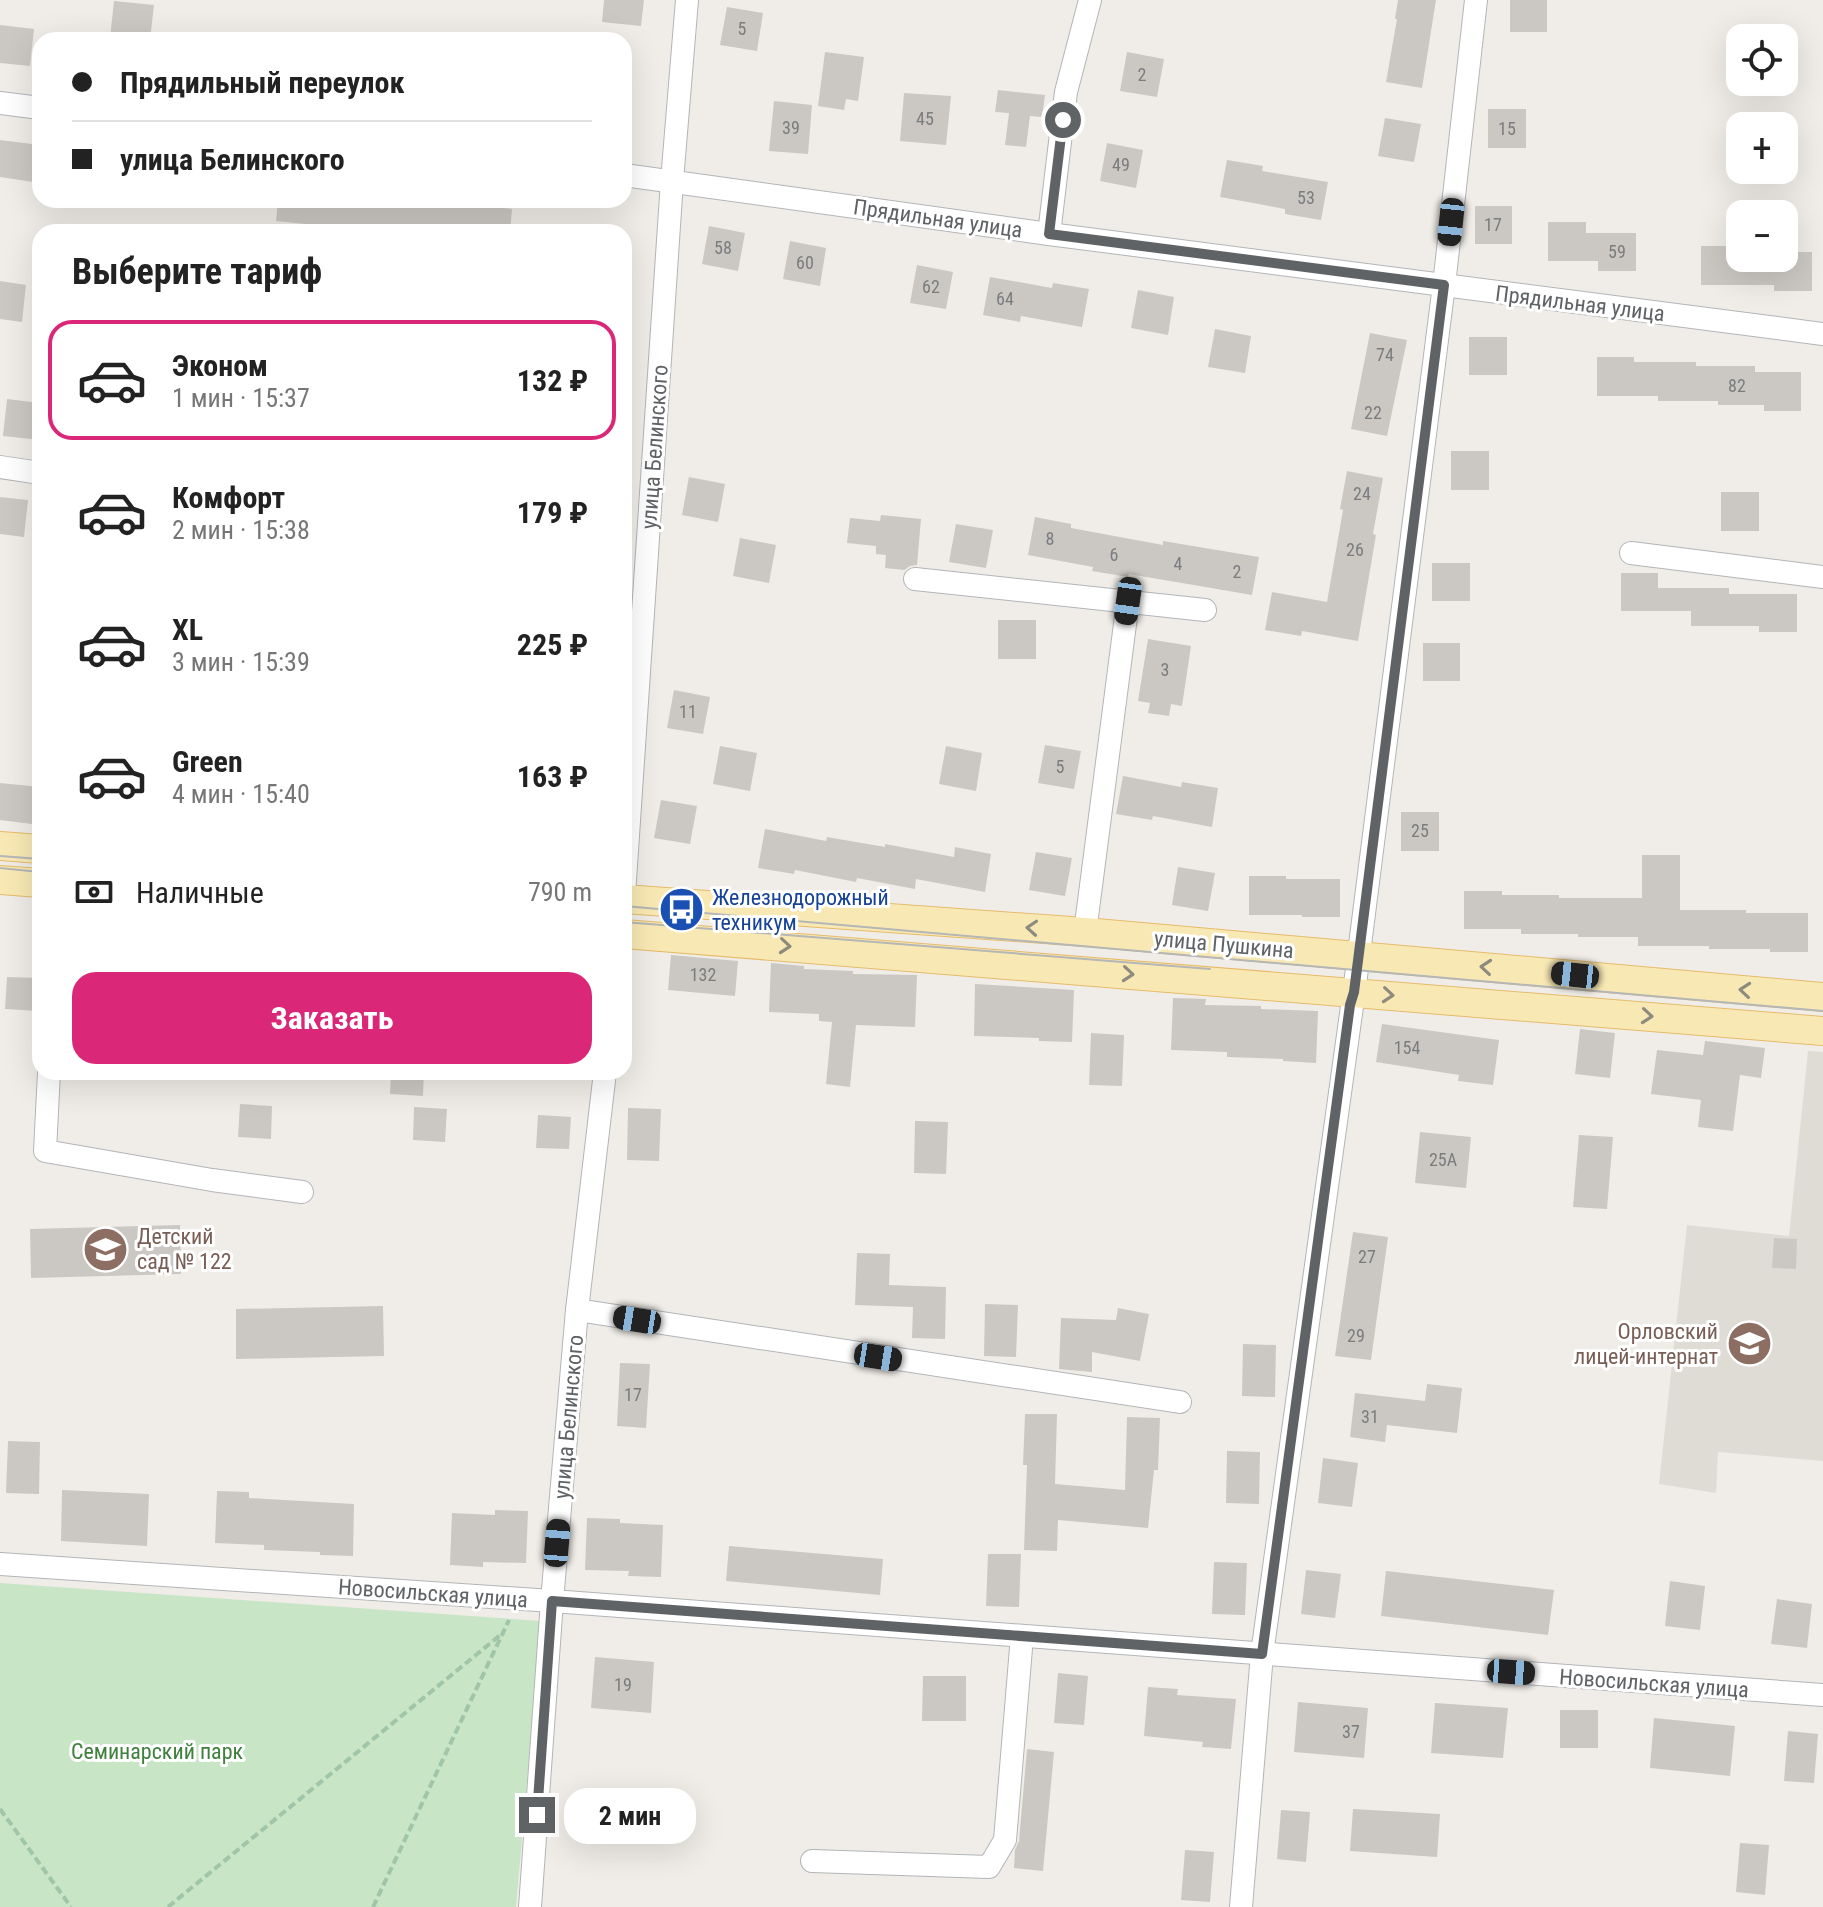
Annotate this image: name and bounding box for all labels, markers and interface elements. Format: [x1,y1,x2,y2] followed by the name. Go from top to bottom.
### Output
[738,18,747,39] house number: 5
[1726,24,1798,272] map controls
[1726,24,1798,96] button: locate
[1138,64,1147,85] house number: 2
[120,65,405,100] text: Прядильный переулок
[1045,102,1081,138] route start
[916,108,934,129] house number: 45
[1726,112,1798,184] button: +
[782,117,800,138] house number: 39
[1498,118,1516,139] house number: 15
[120,142,345,177] text: улица Белинского
[1112,154,1130,175] house number: 49
[1297,187,1315,208] house number: 53
[852,194,1024,243] street label: Прядильная улица
[1437,197,1465,247] car
[1726,200,1798,272] button: −
[1484,214,1502,235] house number: 17
[714,237,732,258] house number: 58
[1608,241,1626,262] house number: 59
[72,251,322,293] text: Выберите тариф
[796,252,814,273] house number: 60
[922,276,940,297] house number: 62
[1494,281,1666,326] street label: Прядильная улица
[996,288,1014,309] house number: 64
[76,344,148,416] icon: car
[1376,344,1394,365] house number: 74
[172,348,268,383] text: Эконом
[517,363,588,398] text: 132 ₽
[636,364,673,530] street label: улица Белинского
[1728,375,1746,396] house number: 82
[172,383,310,413] text: 1 мин · 15:37
[1364,402,1382,423] house number: 22
[76,476,148,548] icon: car
[172,480,285,515] text: Комфорт
[1353,483,1371,504] house number: 24
[517,495,588,530] text: 179 ₽
[172,515,310,545] text: 2 мин · 15:38
[1046,528,1054,549] house number: 8
[1346,539,1364,560] house number: 26
[1110,544,1118,565] house number: 6
[1174,553,1183,574] house number: 4
[1233,561,1242,582] house number: 2
[1113,576,1143,626] car
[76,608,148,680] icon: car
[172,612,203,647] text: XL
[517,627,588,662] text: 225 ₽
[172,647,310,677] text: 3 мин · 15:39
[1161,659,1169,680] house number: 3
[679,701,697,722] house number: 11
[76,740,148,812] icon: car
[172,744,243,779] text: Green
[1056,756,1065,777] house number: 5
[517,759,588,794] text: 163 ₽
[172,779,310,809] text: 4 мин · 15:40
[1411,820,1429,841] house number: 25
[72,870,116,914] icon: cash
[136,875,264,910] text: Наличные
[528,877,592,907] text: 790 m
[712,885,889,935] place label: Железнодорожный техникум
[657,886,705,934] bus stop icon: Железнодорожный техникум
[1025,920,1038,937] one-way arrow
[1153,926,1295,963] street label: улица Пушкина
[779,938,792,955] one-way arrow
[1479,959,1492,976] one-way arrow
[1550,961,1600,989] car
[690,964,716,985] house number: 132
[1122,965,1135,982] one-way arrow
[72,972,592,1064] button: Заказать
[1738,982,1751,999] one-way arrow
[1382,986,1395,1003] one-way arrow
[1641,1008,1654,1025] one-way arrow
[1394,1037,1420,1058] house number: 154
[1429,1149,1458,1170] house number: 25А
[137,1224,232,1274] place label: Детский сад № 122
[82,1225,130,1273] school or university icon: Детский сад № 122
[1358,1246,1376,1267] house number: 27
[611,1304,663,1336] car
[1574,1319,1718,1369] place label: Орловский лицей-интернат
[1725,1320,1773,1368] school or university icon: Орловский лицей-интернат
[1347,1325,1365,1346] house number: 29
[549,1334,588,1500] street label: улица Белинского
[852,1341,904,1373] car
[624,1384,642,1405] house number: 17
[1361,1406,1379,1427] house number: 31
[543,1518,571,1568] car
[337,1574,529,1613] street label: Новосильская улица
[1486,1658,1536,1686] car
[1558,1664,1750,1703] street label: Новосильская улица
[614,1674,632,1695] house number: 19
[1342,1721,1360,1742] house number: 37
[71,1739,243,1764] park label: Семинарский парк
[565,1787,697,1843] callout: 2 мин
[519,1797,555,1833] route end
[599,1801,661,1831] text: 2 мин

